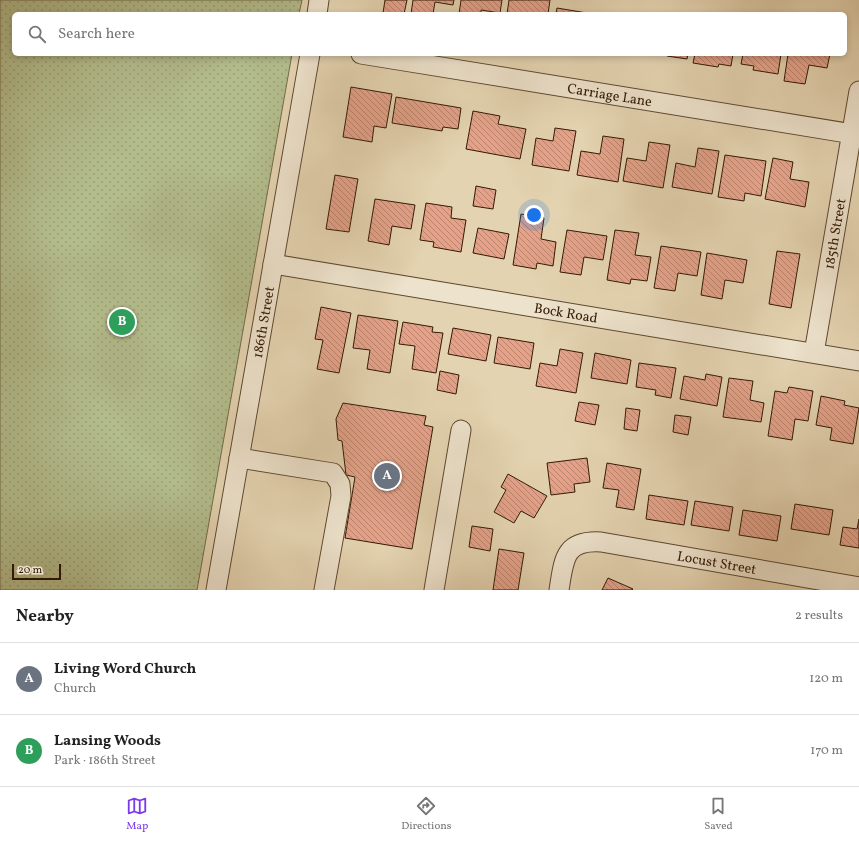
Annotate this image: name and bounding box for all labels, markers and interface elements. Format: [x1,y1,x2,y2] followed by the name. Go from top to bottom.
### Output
[12,12,847,56] search box
[26,23,48,45] icon: search
[58,24,135,45] text: Search here
[566,80,654,112] street label: Carriage Lane
[821,197,851,271] street label: 185th Street
[524,205,544,225] your location
[249,285,280,360] street label: 186th Street
[533,299,599,329] street label: Bock Road
[109,307,135,337] pin: B
[374,461,400,491] pin: A
[676,547,758,580] street label: Locust Street
[12,562,61,581] scale bar
[18,563,42,578] text: 20 m
[16,605,74,628] text: Nearby
[795,607,843,625] text: 2 results
[54,659,196,680] text: Living Word Church
[24,670,34,688] text: A
[809,670,843,688] text: 120 m
[54,680,96,698] text: Church
[54,731,161,752] text: Lansing Woods
[25,742,33,760] text: B
[810,742,843,760] text: 170 m
[54,752,156,770] text: Park · 186th Street
[126,795,148,834] tab: Map
[401,795,452,834] tab: Directions
[704,795,733,834] tab: Saved

